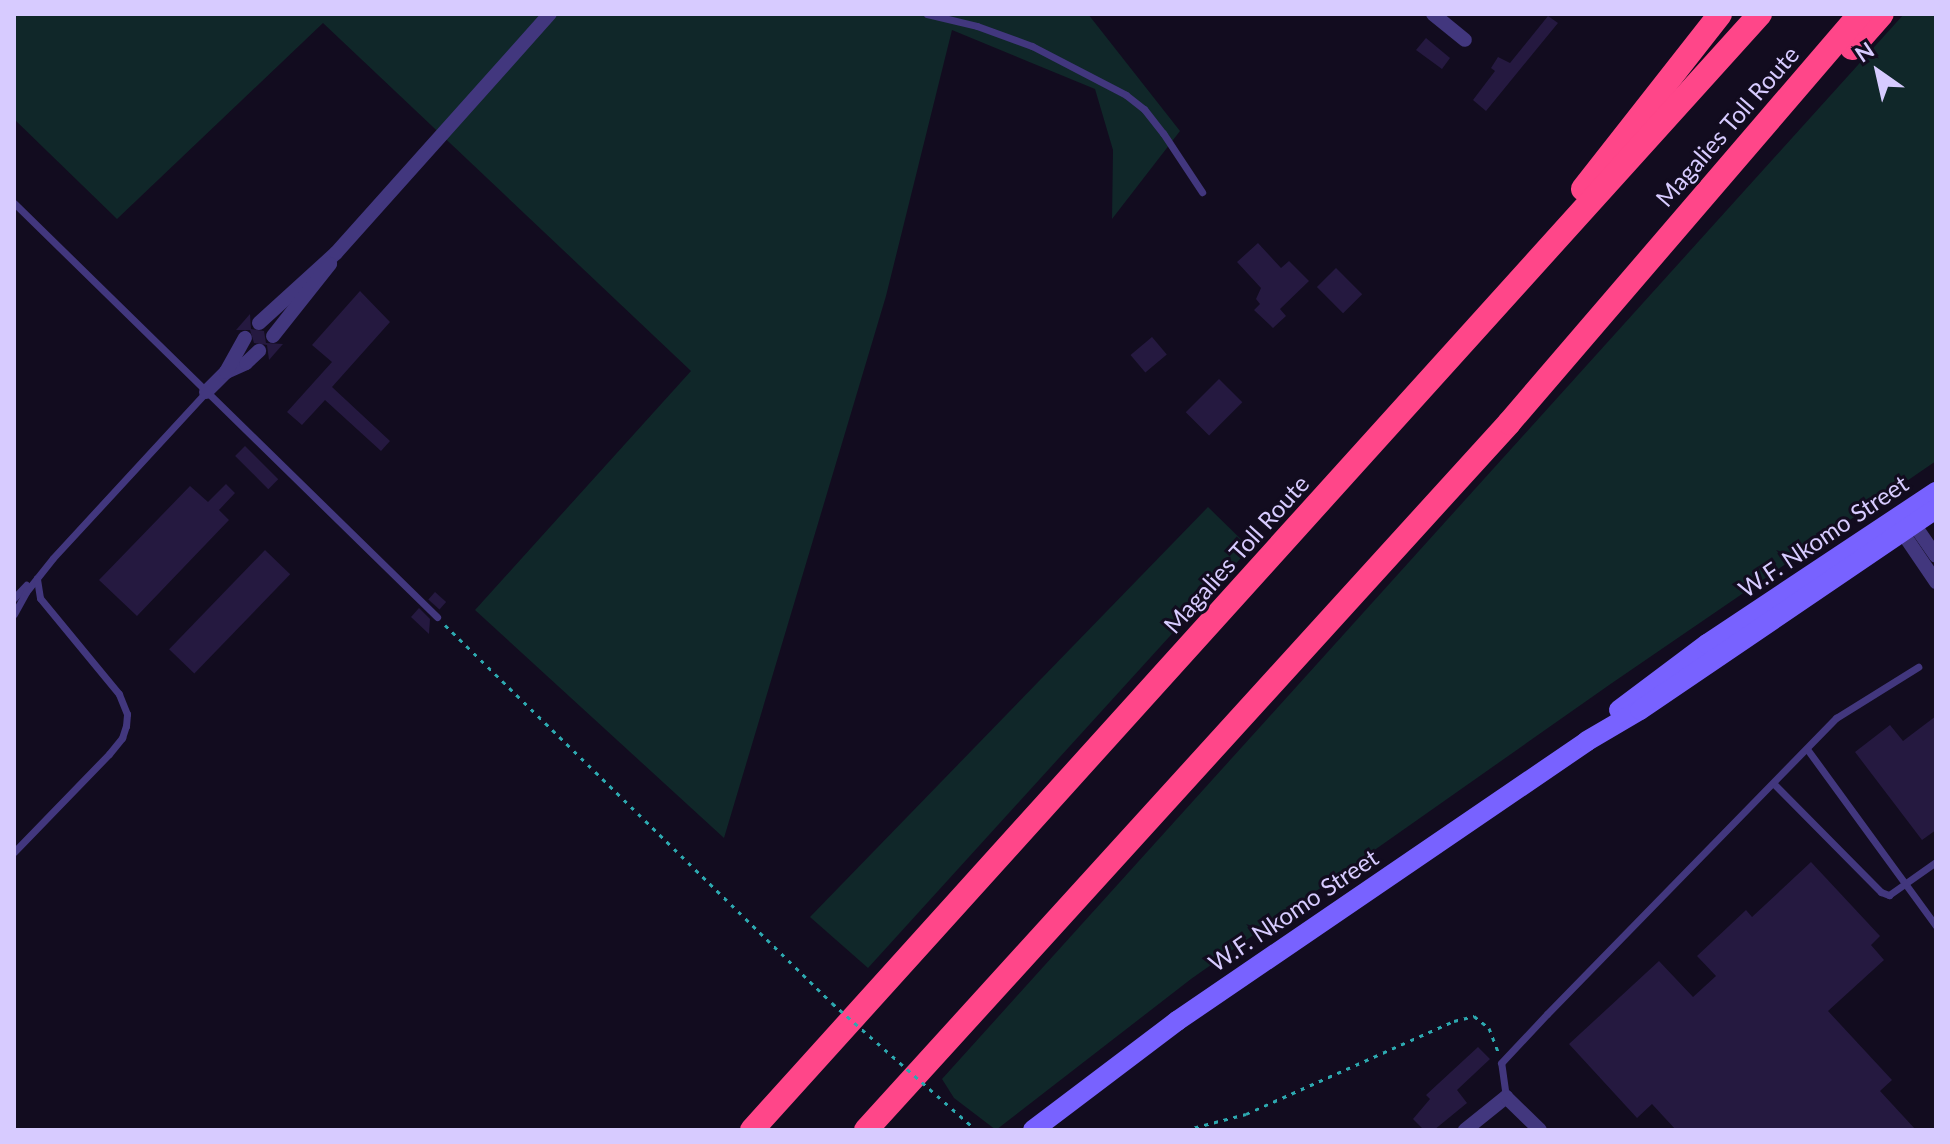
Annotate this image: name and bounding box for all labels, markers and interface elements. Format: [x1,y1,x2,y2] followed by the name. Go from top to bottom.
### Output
[1838,32,1918,112] north arrow
[1850,36,1879,68] text: N
[1649,40,1805,212] street label: Magalies Toll Route
[1157,469,1315,639] street label: Magalies Toll Route
[1733,469,1913,603] street label: W.F. Nkomo Street
[1203,843,1383,977] street label: W.F. Nkomo Street

